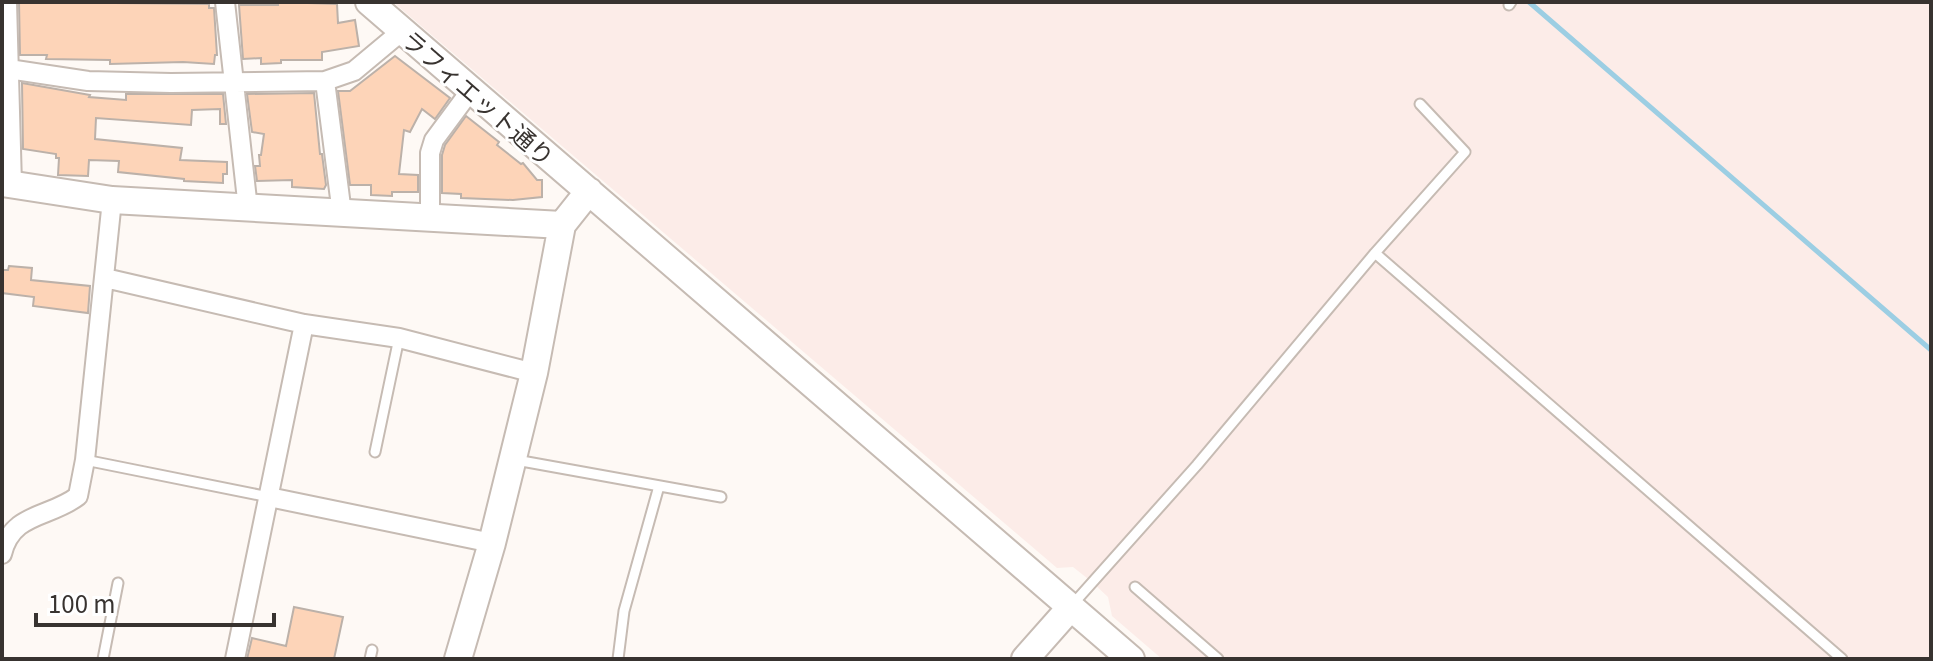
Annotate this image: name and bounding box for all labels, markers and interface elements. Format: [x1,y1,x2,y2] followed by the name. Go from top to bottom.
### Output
[395,21,563,173] street label: ラフィエット通り
[36,577,274,627] scale bar
[48,585,116,620] text: 100 m

